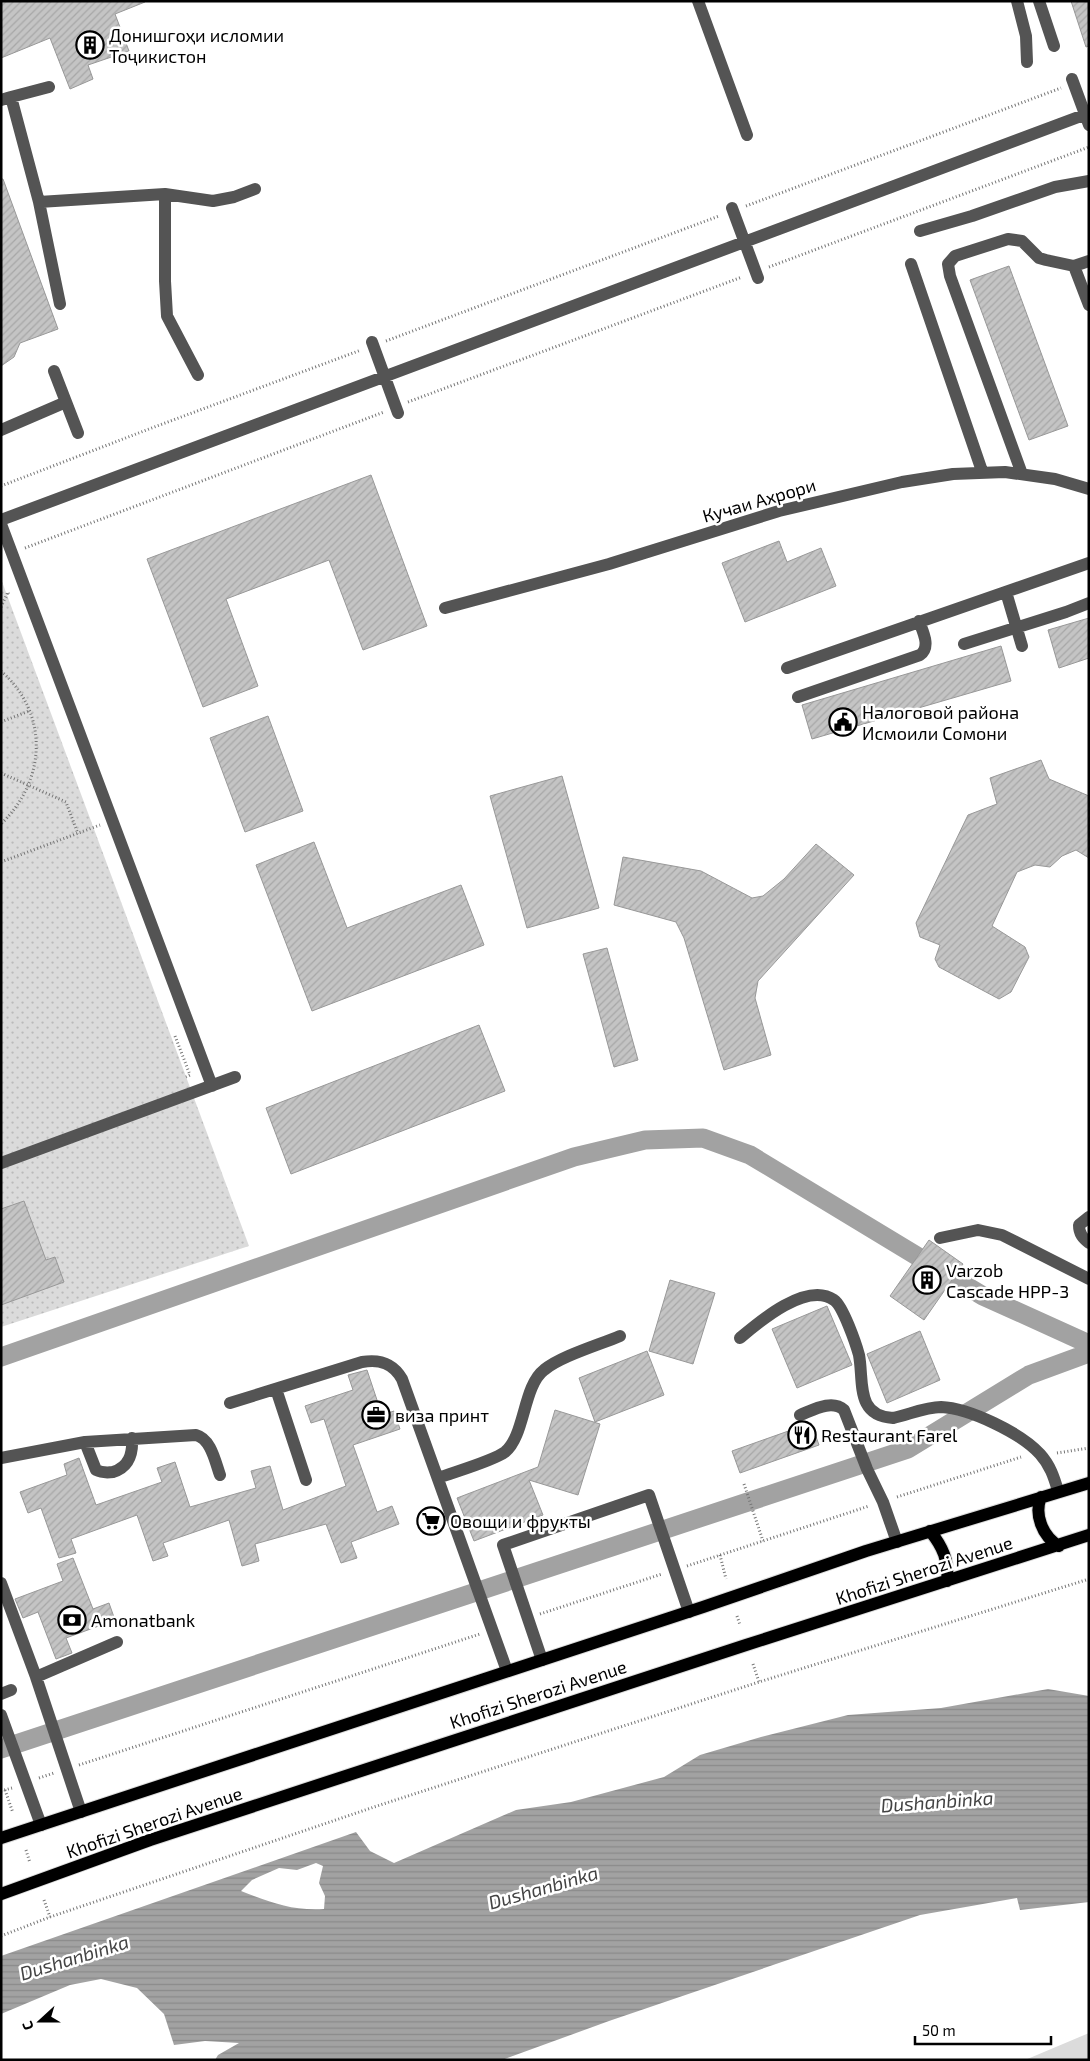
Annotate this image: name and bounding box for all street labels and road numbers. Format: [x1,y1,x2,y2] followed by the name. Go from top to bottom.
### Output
[700,473,818,527] street label: Кучаи Ахрори
[833,1531,1015,1609] street label: Khofizi Sherozi Avenue
[447,1655,629,1733] street label: Khofizi Sherozi Avenue
[63,1782,245,1862] street label: Khofizi Sherozi Avenue

